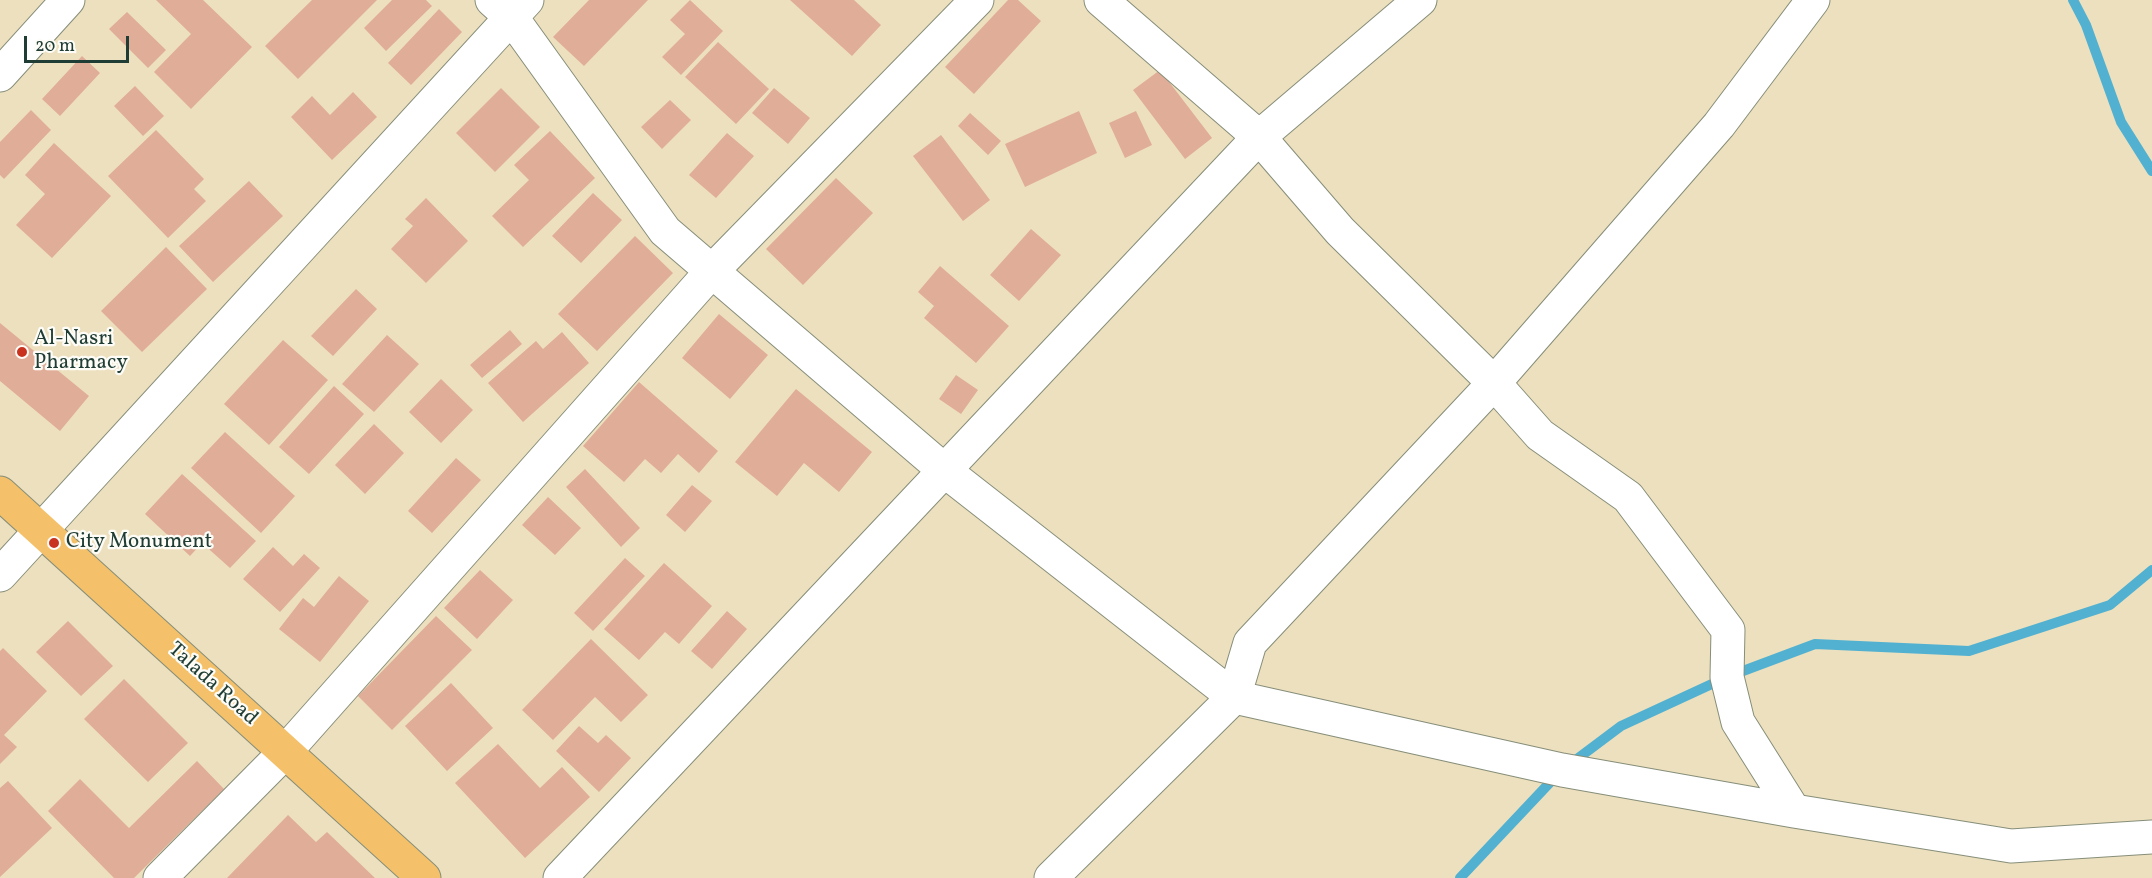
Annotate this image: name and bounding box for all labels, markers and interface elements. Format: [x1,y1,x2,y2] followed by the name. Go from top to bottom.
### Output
[27,24,132,62] scale bar
[35,34,75,59] text: 20 m
[34,327,128,377] place label: Al-Nasri Pharmacy
[15,345,29,359] marker: Al-Nasri Pharmacy
[66,530,212,556] place label: City Monument
[47,536,61,550] marker: City Monument
[162,638,262,732] street label: Talada Road

